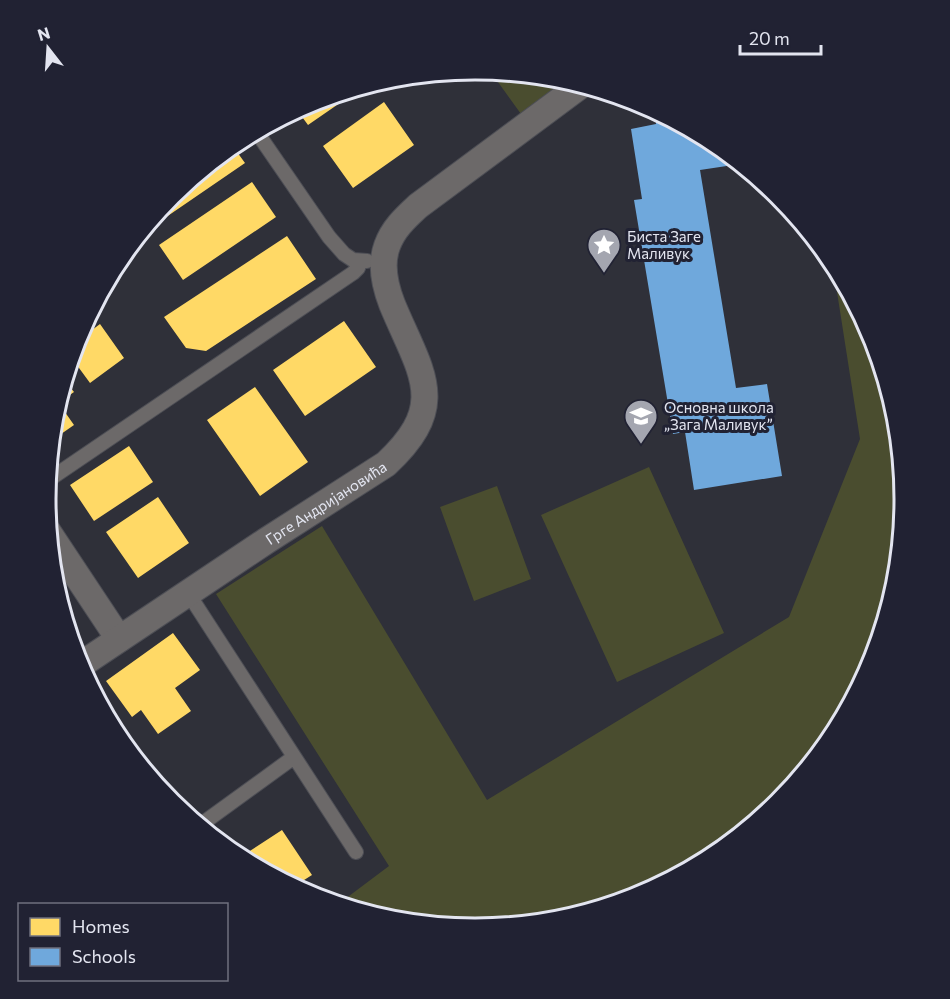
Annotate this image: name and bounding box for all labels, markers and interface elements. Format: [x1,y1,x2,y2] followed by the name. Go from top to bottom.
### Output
[18,18,78,78] north arrow
[740,18,821,56] scale bar
[35,22,52,44] text: N
[749,27,790,49] text: 20 m
[586,227,622,274] place icon: Биста Заге Маливук
[627,227,701,262] place label: Биста Заге Маливук
[623,398,659,445] school or university icon: Основна школа „Зага Маливук”
[664,398,774,433] place label: Основна школа „Зага Маливук”
[262,457,390,548] street label: Грге Андријановића
[18,903,228,981] legend
[72,915,130,937] text: Homes
[72,945,136,967] text: Schools

